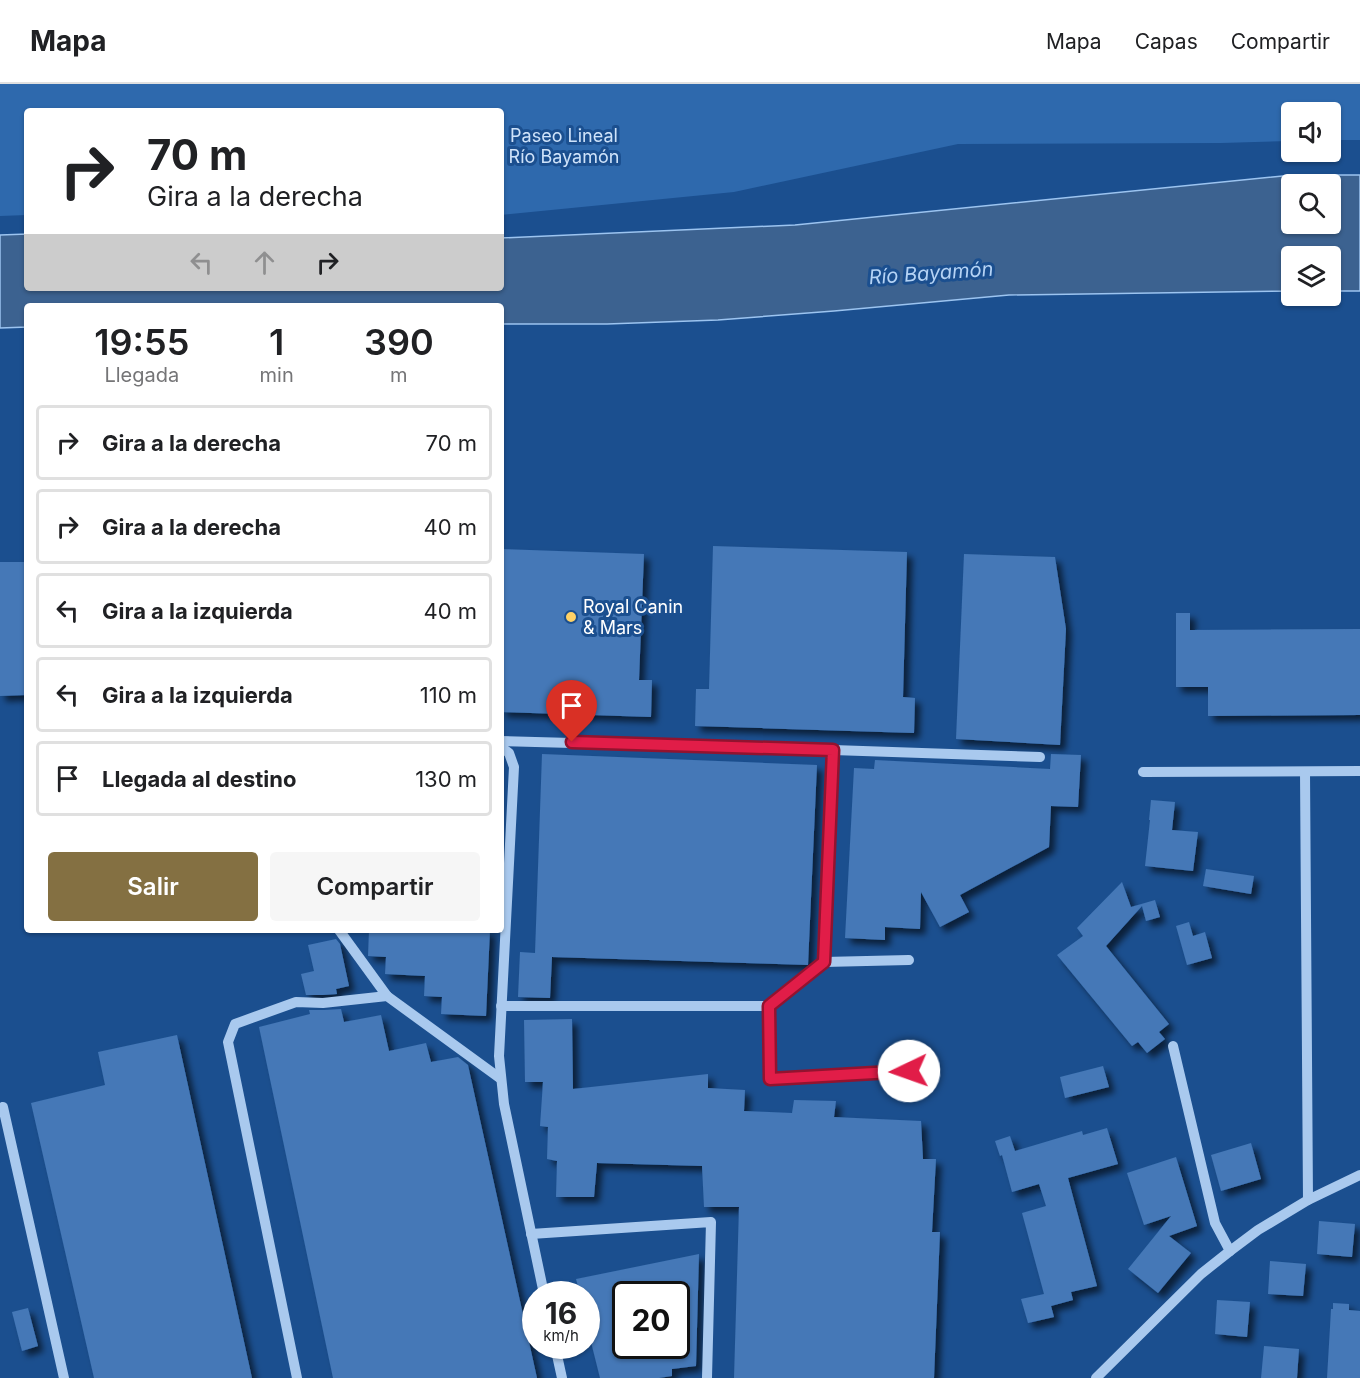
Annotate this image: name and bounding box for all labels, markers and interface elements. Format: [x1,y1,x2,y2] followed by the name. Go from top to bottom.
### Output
[30,24,107,58] text: Mapa
[1046,29,1102,54] text: Mapa
[1135,29,1198,54] text: Capas
[1231,29,1330,54] text: Compartir
[1281,102,1341,306] map controls
[1281,102,1341,162] button: sound
[509,125,619,167] park label: Paseo Lineal Río Bayamón
[147,129,247,180] text: 70 m
[48,132,126,210] icon: right
[1281,174,1341,234] button: search
[147,180,363,213] text: Gira a la derecha
[185,246,218,279] icon: left
[248,246,281,279] icon: ahead
[311,246,344,279] icon: right
[1281,246,1341,306] button: layers
[868,257,994,289] water label: Río Bayamón
[94,320,189,364] text: 19:55
[269,320,284,364] text: 1
[364,320,434,364] text: 390
[104,363,179,387] text: Llegada
[260,363,294,387] text: min
[390,363,408,387] text: m
[51,426,84,459] icon: right
[102,430,281,456] text: Gira a la derecha
[426,430,477,456] text: 70 m
[51,510,84,543] icon: right
[102,514,281,540] text: Gira a la derecha
[423,514,477,540] text: 40 m
[51,594,84,627] icon: left
[583,596,683,638] place label: Royal Canin & Mars
[102,598,293,624] text: Gira a la izquierda
[423,598,477,624] text: 40 m
[564,610,578,624] marker: Royal Canin & Mars
[51,678,84,711] icon: left
[546,680,597,742] pin
[102,682,293,708] text: Gira a la izquierda
[420,682,477,708] text: 110 m
[555,689,588,722] icon: arrive
[51,762,84,795] icon: arrive
[102,766,296,792] text: Llegada al destino
[415,766,477,792] text: 130 m
[48,852,258,921] button: Salir
[270,852,480,921] button: Compartir
[877,1039,941,1103] position arrow
[612,1281,690,1359] speed limit sign: 20
[545,1295,577,1331] text: 16
[543,1326,579,1345] text: km/h

